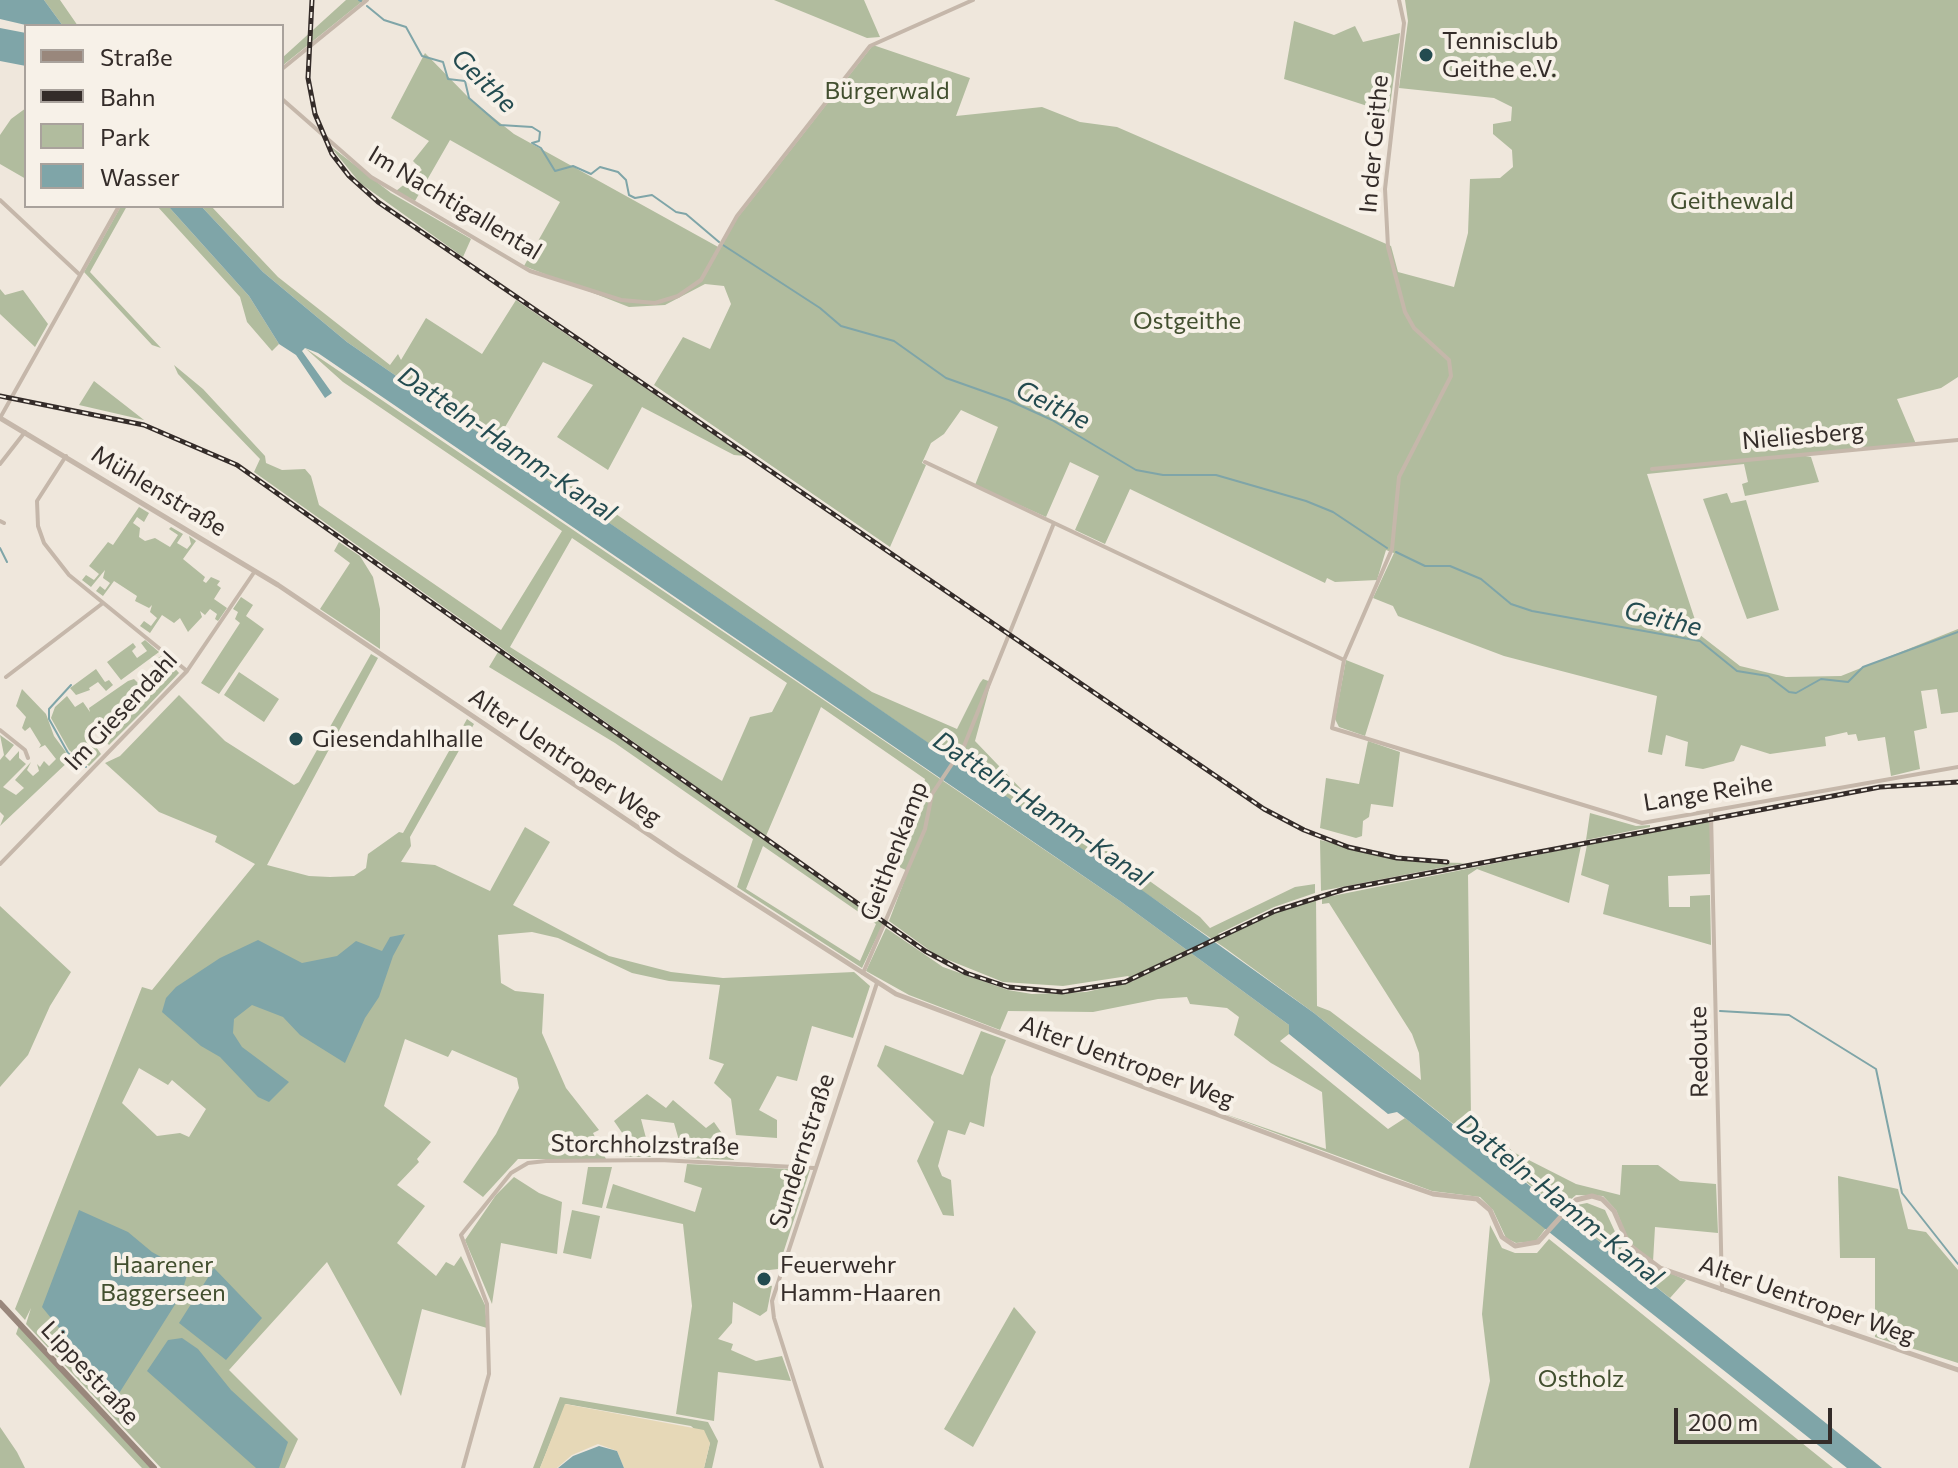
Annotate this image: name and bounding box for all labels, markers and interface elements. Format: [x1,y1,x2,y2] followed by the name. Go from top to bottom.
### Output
[24,24,284,208] legend
[1442,27,1558,83] place label: Tennisclub Geithe e.V.
[100,42,173,71] text: Straße
[445,42,523,120] water label: Geithe
[1417,46,1435,64] marker: Tennisclub Geithe e.V.
[1354,74,1394,214] street label: In der Geithe
[825,77,949,105] park label: Bürgerwald
[100,82,156,111] text: Bahn
[100,122,150,151] text: Park
[363,140,547,266] street label: Im Nachtigallental
[100,162,180,191] text: Wasser
[1670,187,1794,215] park label: Geithewald
[1133,307,1241,335] park label: Ostgeithe
[392,360,622,528] water label: Datteln-Hamm-Kanal
[1011,374,1095,436] water label: Geithe
[1741,416,1865,456] street label: Nieliesberg
[86,439,232,543] street label: Mühlenstraße
[1621,595,1705,643] water label: Geithe
[59,646,183,776] street label: Im Giesendahl
[463,682,667,832] street label: Alter Uentroper Weg
[312,725,483,753] place label: Giesendahlhalle
[927,725,1157,893] water label: Datteln-Hamm-Kanal
[287,730,305,748] marker: Giesendahlhalle
[1641,769,1775,817] street label: Lange Reihe
[854,777,934,925] street label: Geithenkamp
[1684,1006,1714,1098] street label: Redoute
[1016,1010,1238,1114] street label: Alter Uentroper Weg
[763,1070,841,1232] street label: Sundernstraße
[1451,1107,1669,1293] water label: Datteln-Hamm-Kanal
[550,1129,740,1161] street label: Storchholzstraße
[1695,1250,1919,1350] street label: Alter Uentroper Weg
[100,1251,226,1307] park label: Haarener Baggerseen
[780,1251,941,1307] place label: Feuerwehr Hamm-Haaren
[755,1270,773,1288] marker: Feuerwehr Hamm-Haaren
[35,1315,145,1431] street label: Lippestraße
[1538,1365,1624,1393] park label: Ostholz
[1678,1392,1836,1442] scale bar
[1688,1407,1758,1436] text: 200 m

